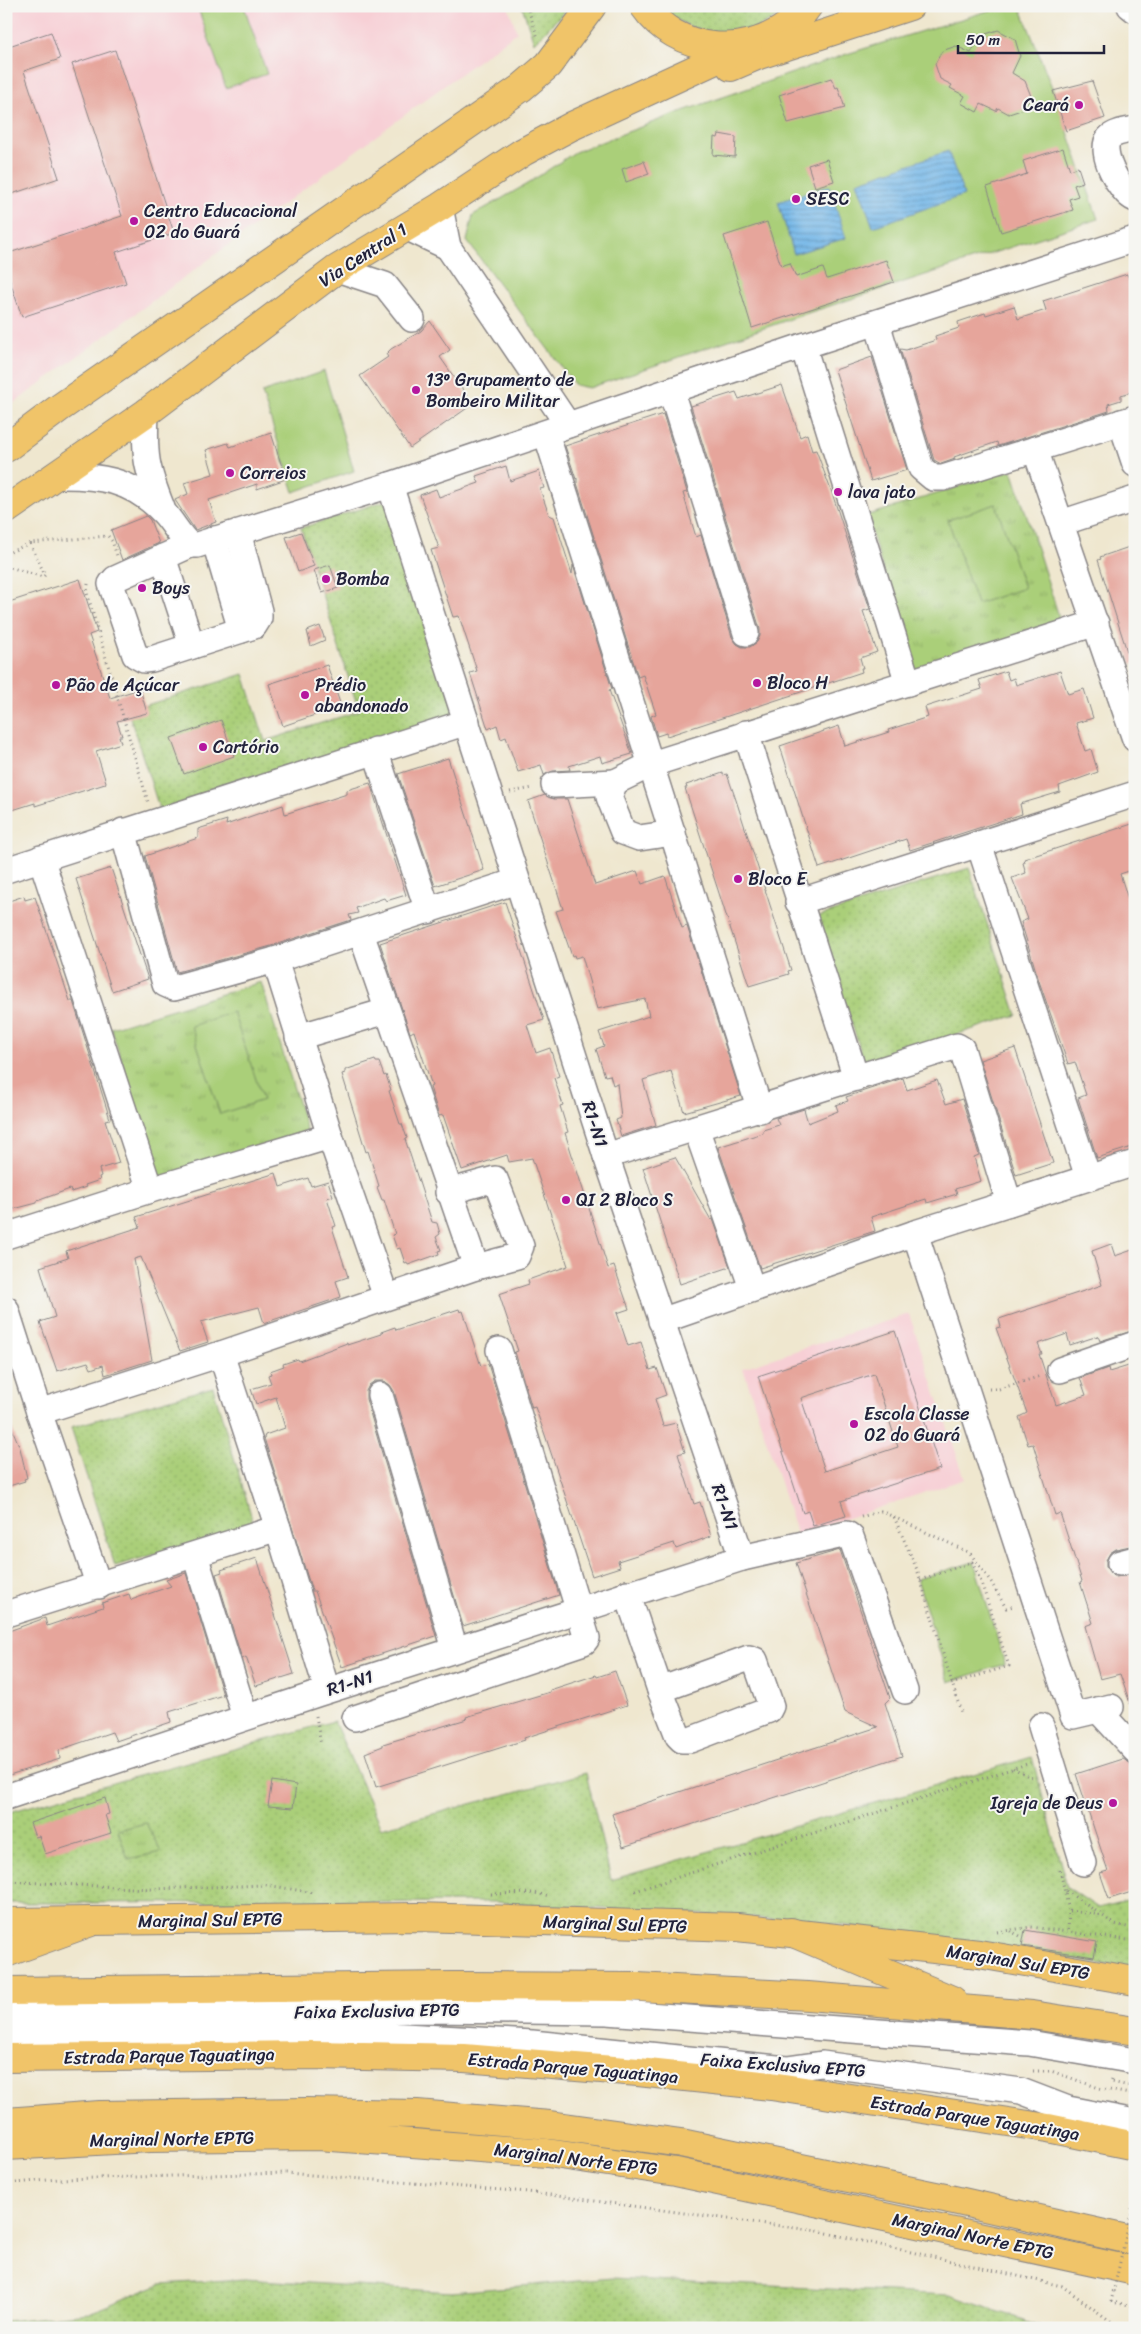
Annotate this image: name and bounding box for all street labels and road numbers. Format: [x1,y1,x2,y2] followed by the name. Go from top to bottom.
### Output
[312,214,414,296] street label: Via Central 1
[572,1097,618,1152] street label: R1-N1
[702,1479,748,1535] street label: R1-N1
[323,1660,378,1706] street label: R1-N1
[138,1903,283,1937] street label: Marginal Sul EPTG
[542,1905,688,1943] street label: Marginal Sul EPTG
[944,1935,1092,1989] street label: Marginal Sul EPTG
[294,1994,460,2028] street label: Faixa Exclusiva EPTG
[63,2038,275,2074] street label: Estrada Parque Taguatinga
[466,2043,680,2093] street label: Estrada Parque Taguatinga
[699,2043,867,2087] street label: Faixa Exclusiva EPTG
[868,2086,1082,2150] street label: Estrada Parque Taguatinga
[89,2122,255,2156] street label: Marginal Norte EPTG
[492,2133,660,2185] street label: Marginal Norte EPTG
[889,2203,1057,2269] street label: Marginal Norte EPTG

